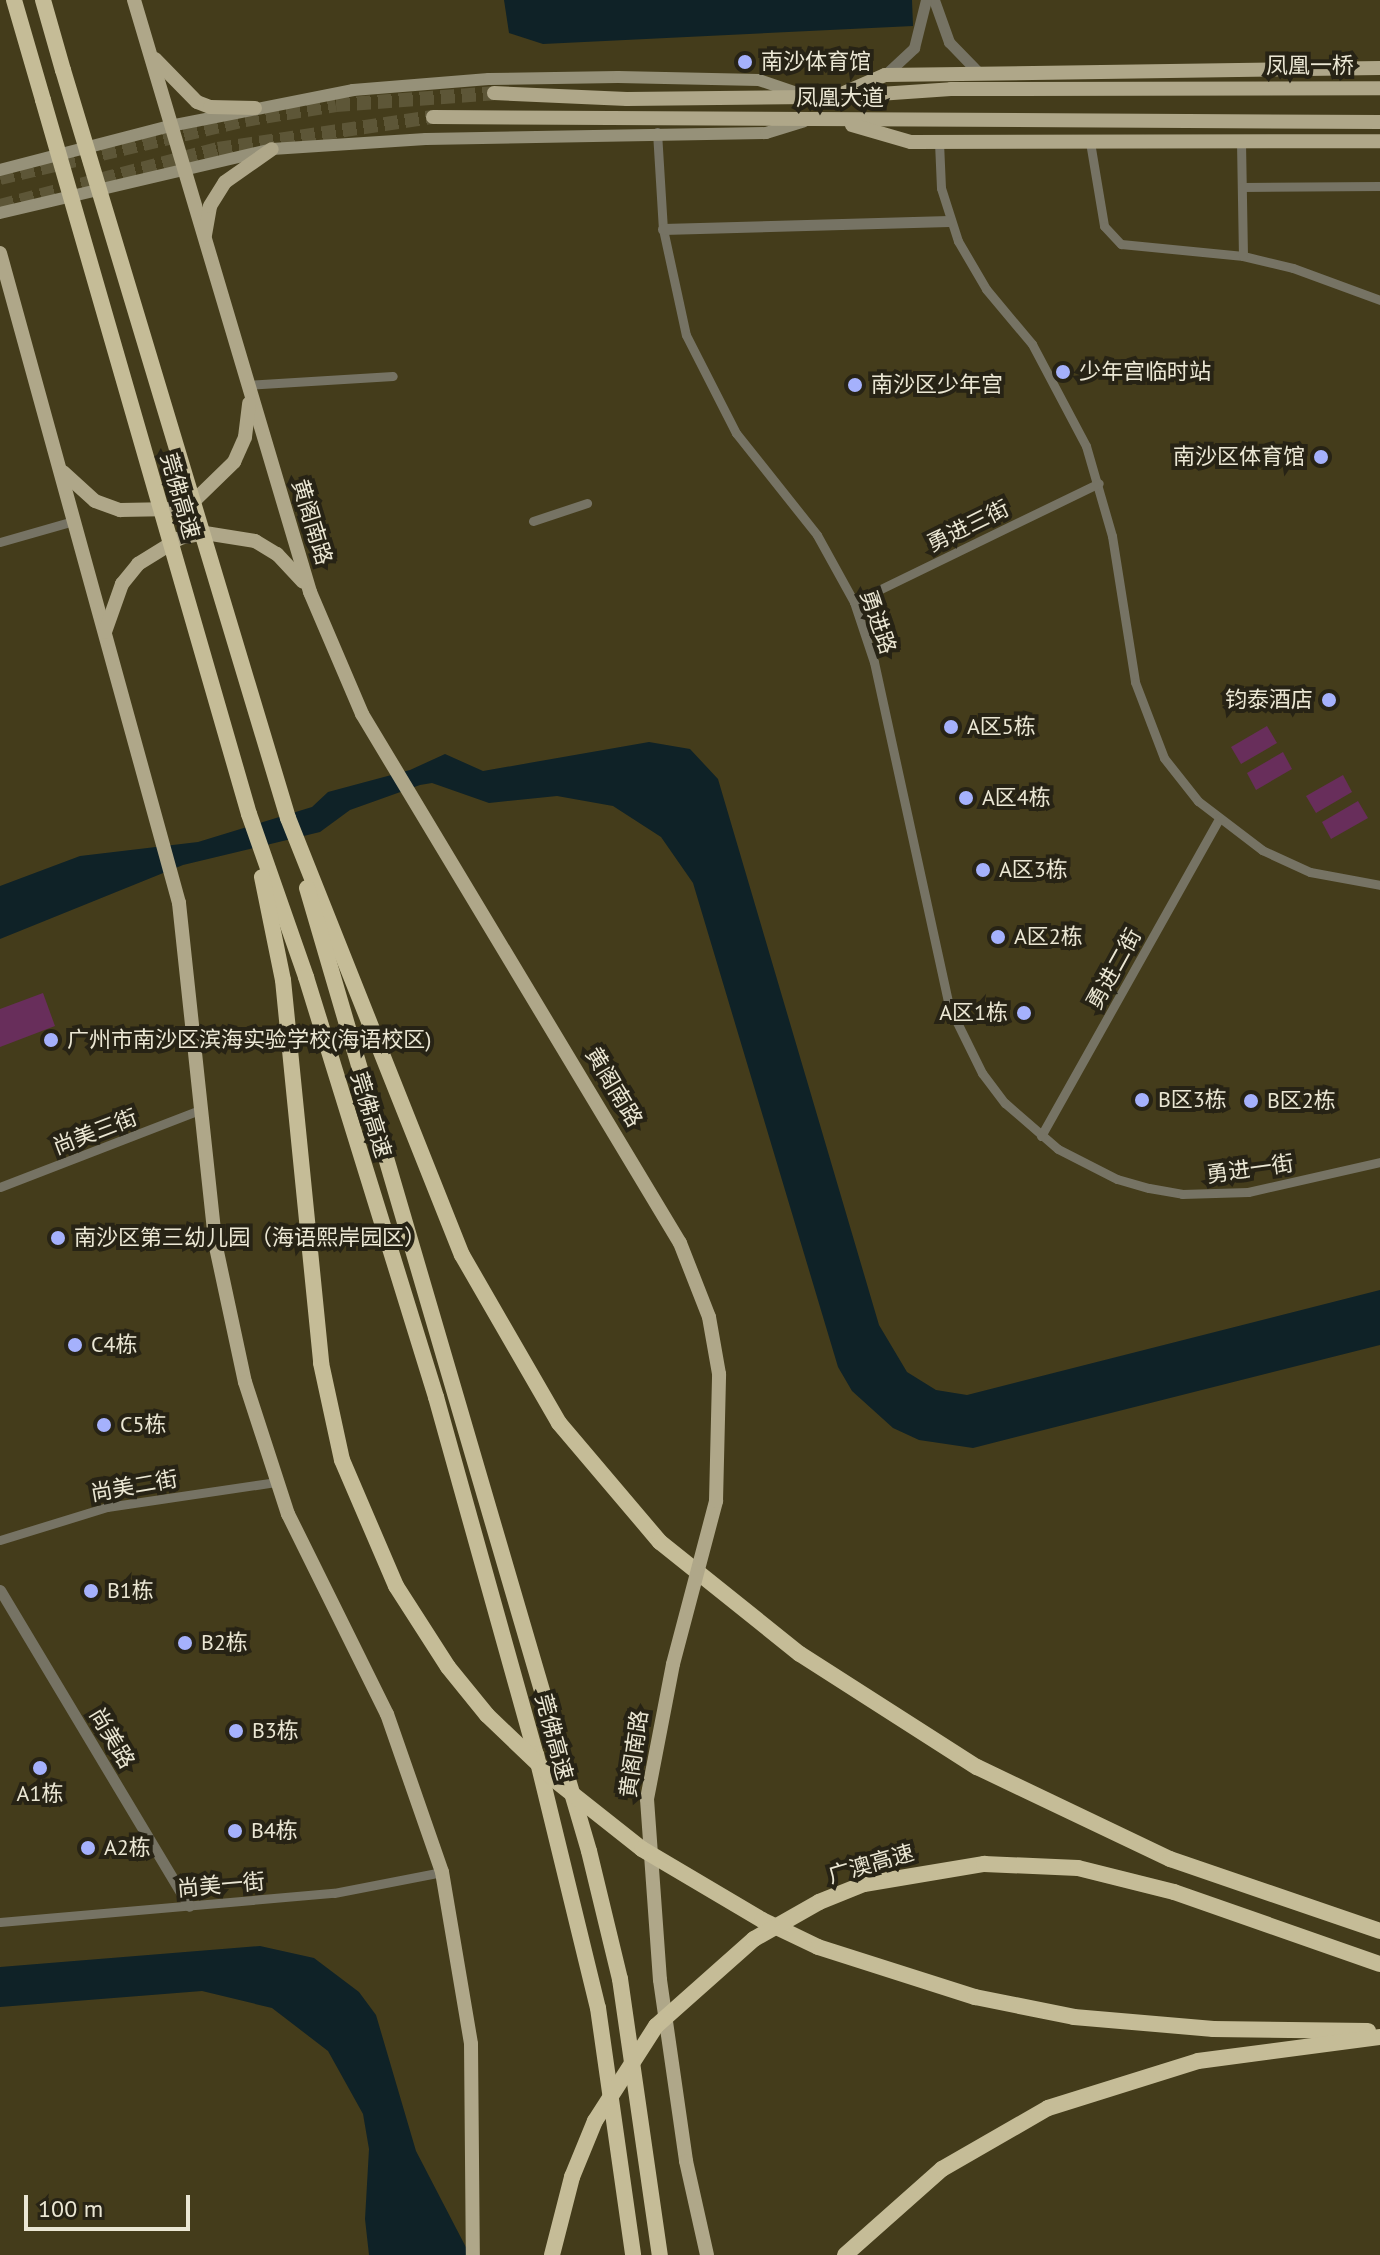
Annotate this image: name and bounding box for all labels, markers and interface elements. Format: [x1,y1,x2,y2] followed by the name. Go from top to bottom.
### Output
[761,49,871,75] place label: 南沙体育馆
[736,53,754,71] marker: 南沙体育馆
[1266,53,1354,79] street label: 凤凰一桥
[796,85,884,111] street label: 凤凰大道
[1079,359,1211,385] place label: 少年宫临时站
[1054,363,1072,381] marker: 少年宫临时站
[871,372,1003,398] place label: 南沙区少年宫
[846,376,864,394] marker: 南沙区少年宫
[1173,444,1305,470] place label: 南沙区体育馆
[1312,448,1330,466] marker: 南沙区体育馆
[155,450,205,542] street label: 莞佛高速
[287,476,337,568] street label: 黄阁南路
[923,495,1013,557] street label: 勇进三街
[855,587,901,657] street label: 勇进路
[1225,687,1313,713] place label: 钧泰酒店
[1320,691,1338,709] marker: 钧泰酒店
[967,714,1036,740] place label: A区5栋
[942,718,960,736] marker: A区5栋
[982,785,1051,811] place label: A区4栋
[957,789,975,807] marker: A区4栋
[999,857,1068,883] place label: A区3栋
[974,861,992,879] marker: A区3栋
[1014,924,1083,950] place label: A区2栋
[1081,924,1147,1014] street label: 勇进二街
[989,928,1007,946] marker: A区2栋
[939,1000,1008,1026] place label: A区1栋
[1015,1004,1033,1022] marker: A区1栋
[67,1027,431,1053] place label: 广州市南沙区滨海实验学校(海语校区)
[42,1031,60,1049] marker: 广州市南沙区滨海实验学校(海语校区)
[580,1042,648,1132] street label: 黄阁南路
[346,1069,396,1161] street label: 莞佛高速
[1158,1087,1227,1113] place label: B区3栋
[1267,1088,1336,1114] place label: B区2栋
[1133,1091,1151,1109] marker: B区3栋
[1242,1092,1260,1110] marker: B区2栋
[49,1104,141,1160] street label: 尚美三街
[1205,1150,1295,1188] street label: 勇进一街
[74,1225,426,1251] place label: 南沙区第三幼儿园（海语熙岸园区）
[49,1229,67,1247] marker: 南沙区第三幼儿园（海语熙岸园区）
[91,1332,138,1358] place label: C4栋
[66,1336,84,1354] marker: C4栋
[120,1412,167,1438] place label: C5栋
[95,1416,113,1434] marker: C5栋
[88,1465,180,1507] street label: 尚美二街
[107,1578,154,1604] place label: B1栋
[82,1582,100,1600] marker: B1栋
[201,1630,248,1656] place label: B2栋
[176,1634,194,1652] marker: B2栋
[530,1691,578,1783] street label: 莞佛高速
[84,1703,140,1773] street label: 尚美路
[615,1709,653,1799] street label: 黄阁南路
[252,1718,299,1744] place label: B3栋
[227,1722,245,1740] marker: B3栋
[31,1759,49,1777] marker: A1栋
[17,1781,63,1807] place label: A1栋
[251,1818,298,1844] place label: B4栋
[226,1822,244,1840] marker: B4栋
[104,1835,151,1861] place label: A2栋
[79,1839,97,1857] marker: A2栋
[825,1839,917,1889] street label: 广澳高速
[176,1868,266,1902] street label: 尚美一街
[28,2179,194,2229] scale bar
[38,2193,103,2224] text: 100 m

